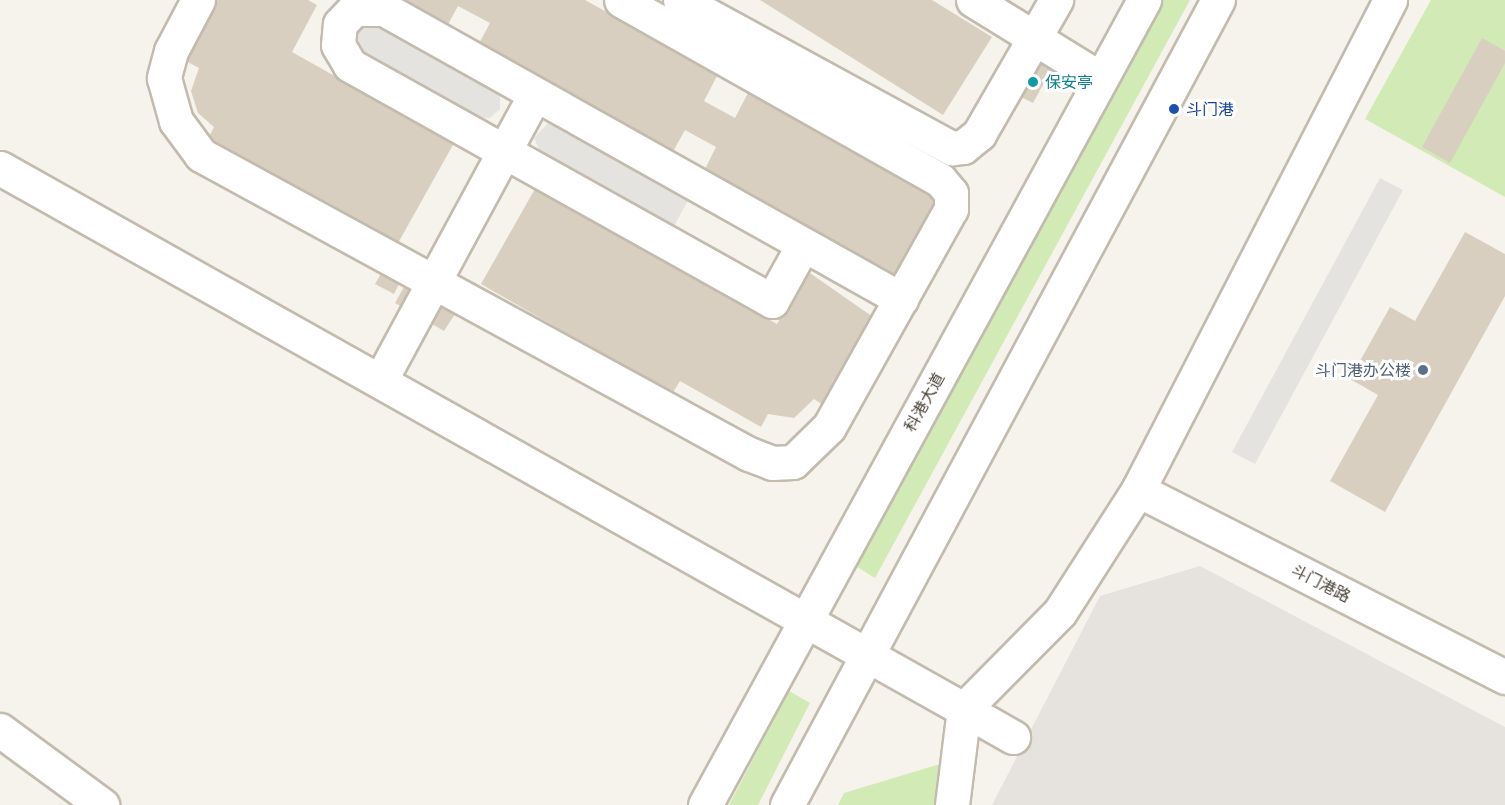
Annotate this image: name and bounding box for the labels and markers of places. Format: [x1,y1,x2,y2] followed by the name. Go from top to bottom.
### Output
[1045,72,1093,92] place label: 保安亭
[1026,75,1040,89] marker: 保安亭
[1186,99,1234,119] place label: 斗门港
[1167,102,1181,116] marker: 斗门港
[1315,360,1411,380] place label: 斗门港办公楼
[1416,363,1430,377] marker: 斗门港办公楼

